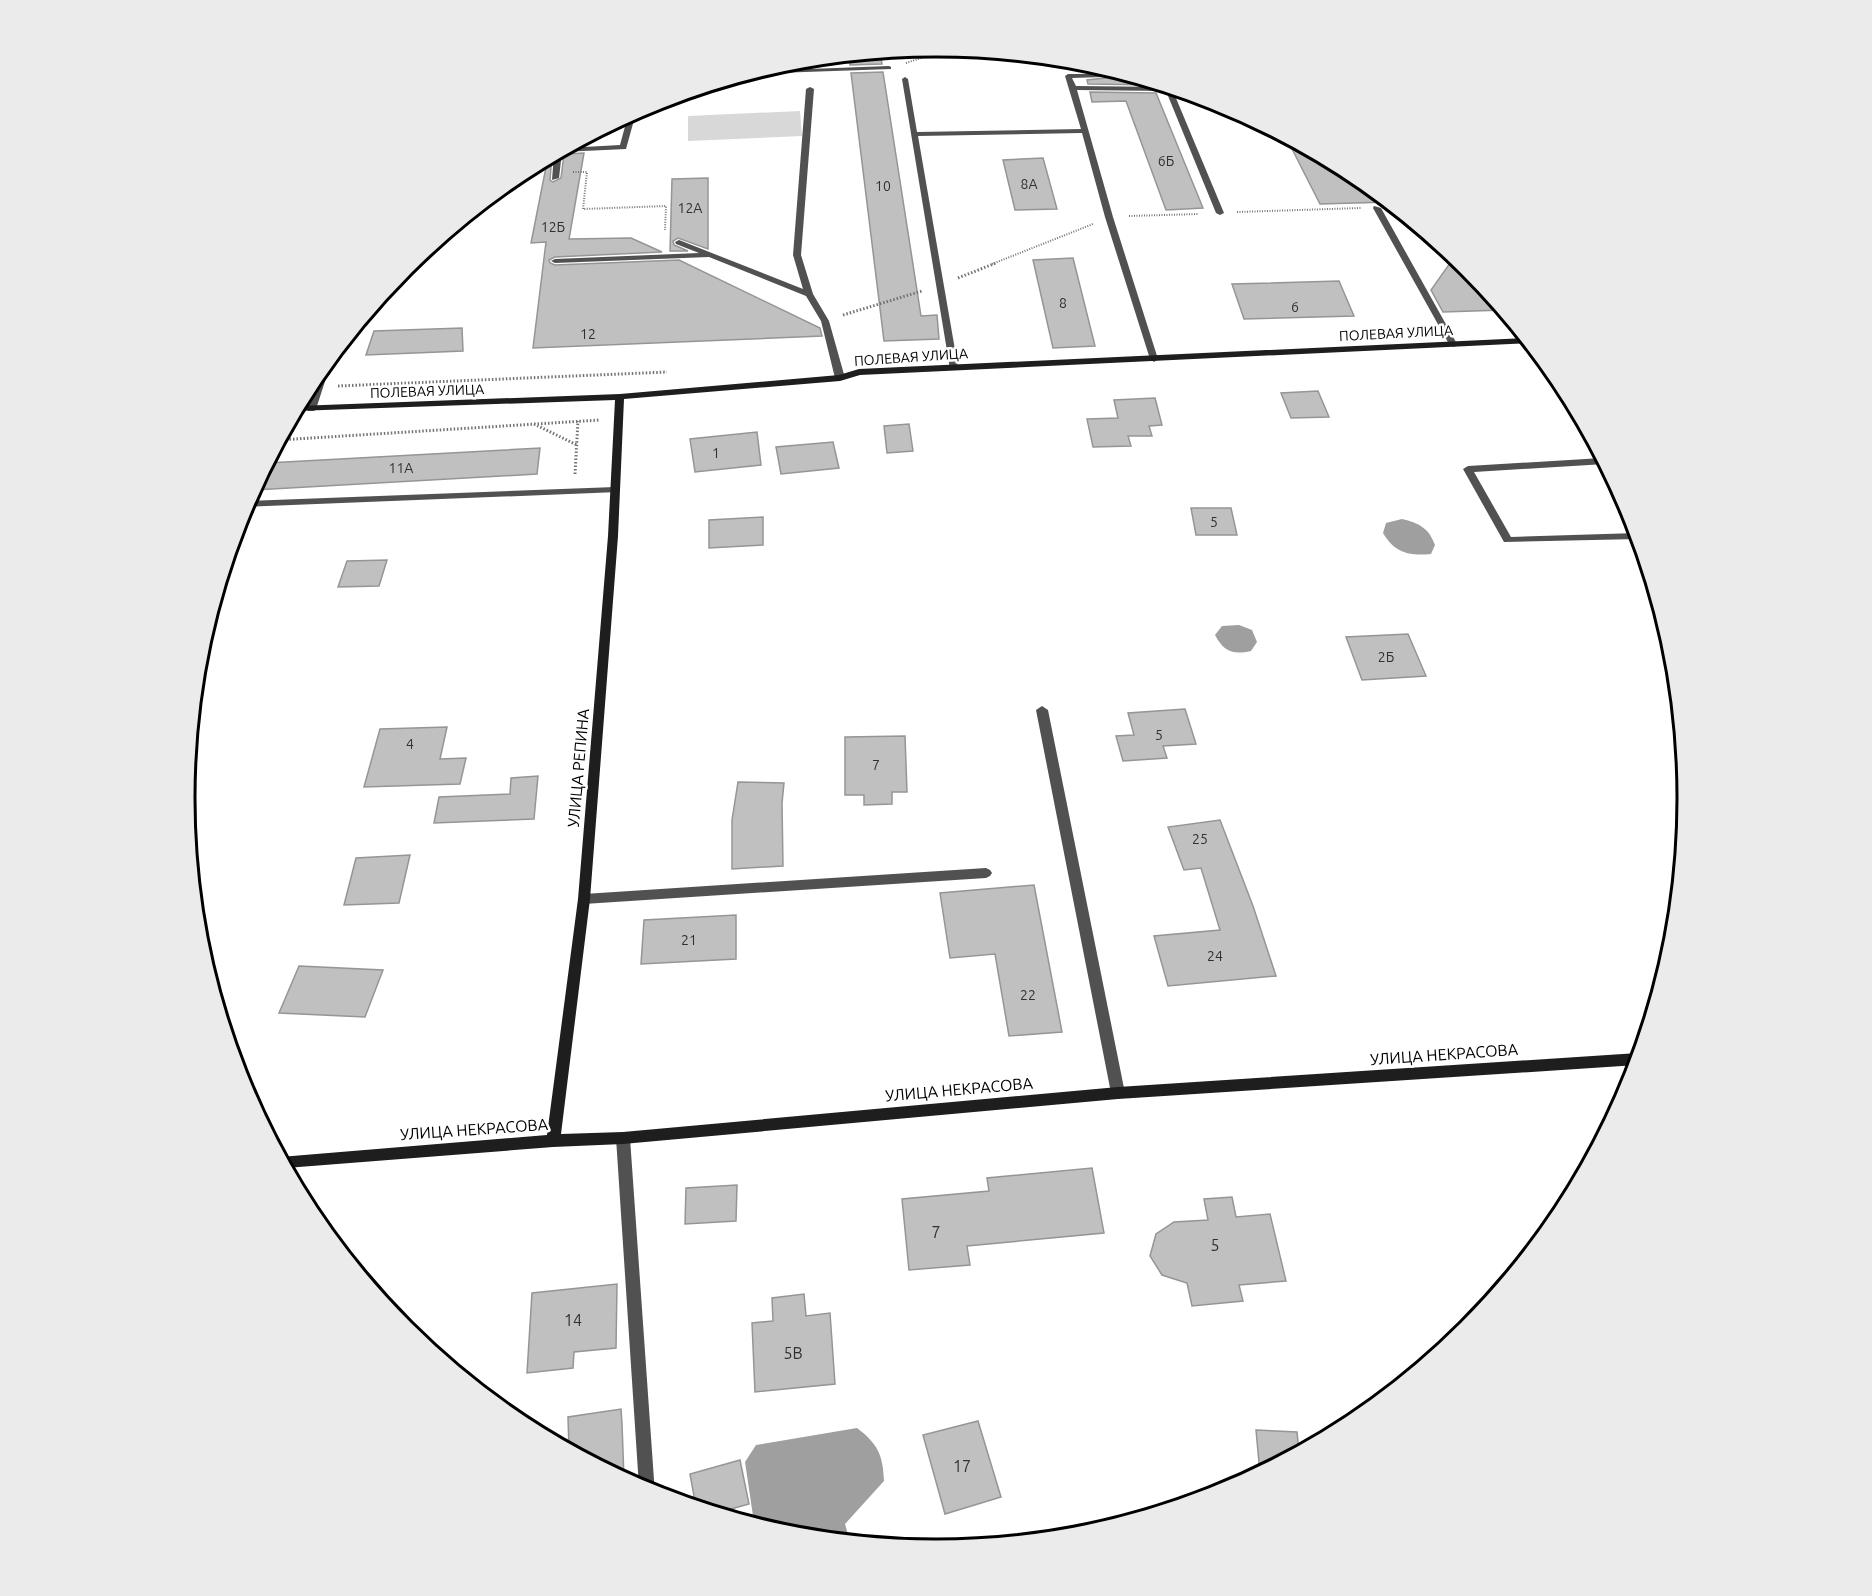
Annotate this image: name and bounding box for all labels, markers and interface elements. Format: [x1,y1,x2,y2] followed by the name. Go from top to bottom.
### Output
[1158,153,1174,169] house number: 6Б
[1021,176,1038,192] house number: 8А
[875,178,891,194] house number: 10
[678,200,702,216] house number: 12А
[541,219,565,235] house number: 12Б
[1059,295,1067,311] house number: 8
[1291,299,1299,315] house number: 6
[1339,322,1453,344] street label: ПОЛЕВАЯ УЛИЦА
[580,326,596,342] house number: 12
[853,345,969,369] street label: ПОЛЕВАЯ УЛИЦА
[370,381,484,401] street label: ПОЛЕВАЯ УЛИЦА
[712,445,720,461] house number: 1
[389,460,413,476] house number: 11А
[1210,514,1218,530] house number: 5
[1378,649,1394,665] house number: 2Б
[564,707,592,828] street label: УЛИЦА РЕПИНА
[1155,727,1163,743] house number: 5
[406,736,414,752] house number: 4
[872,757,880,773] house number: 7
[1192,831,1208,847] house number: 25
[681,932,697,948] house number: 21
[1207,948,1223,964] house number: 24
[1020,987,1036,1003] house number: 22
[1369,1040,1519,1068] street label: УЛИЦА НЕКРАСОВА
[884,1074,1034,1104] street label: УЛИЦА НЕКРАСОВА
[399,1115,549,1143] street label: УЛИЦА НЕКРАСОВА
[931,1223,941,1241] house number: 7
[1210,1236,1220,1254] house number: 5
[564,1311,582,1329] house number: 14
[783,1344,803,1362] house number: 5В
[953,1457,971,1475] house number: 17

